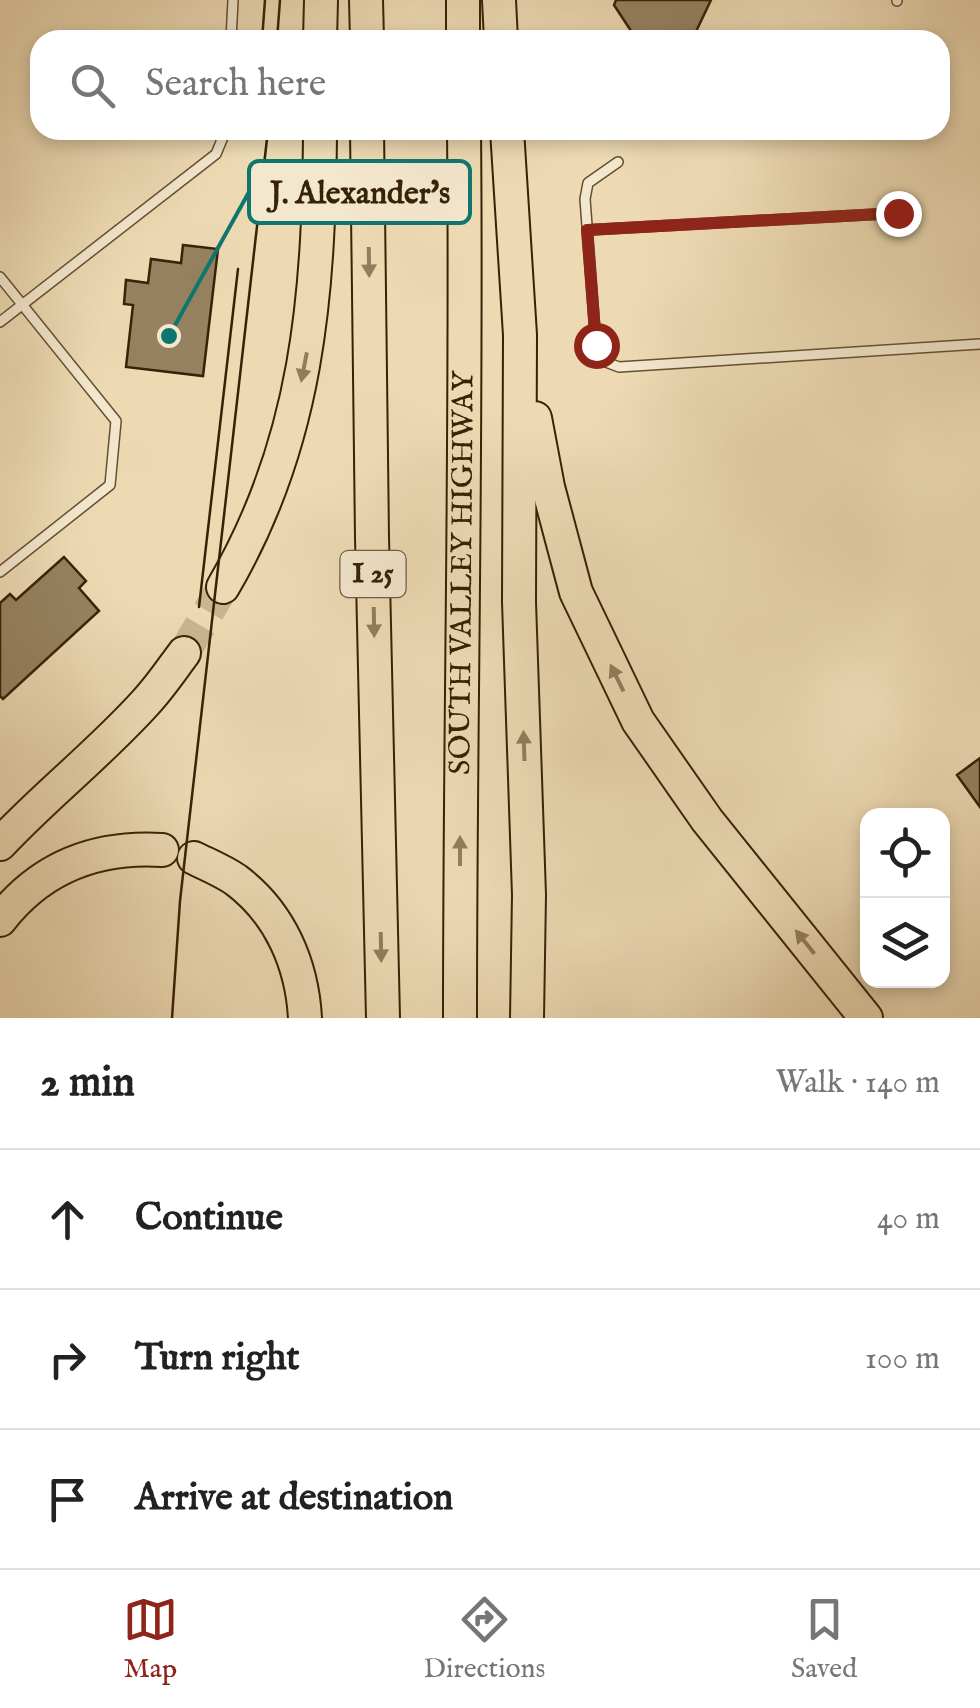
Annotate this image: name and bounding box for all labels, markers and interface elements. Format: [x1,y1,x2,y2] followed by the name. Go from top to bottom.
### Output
[30,30,950,140] search box
[65,58,120,113] icon: search
[145,61,326,109] text: Search here
[249,161,470,223] callout: J. Alexander's
[266,174,450,215] text: J. Alexander's
[876,191,922,237] route end
[361,247,377,279] one-way arrow
[574,323,620,369] route start
[295,351,311,382] one-way arrow
[442,369,484,775] street label: SOUTH VALLEY HIGHWAY
[340,551,406,597] road number: I 25
[367,607,383,639] one-way arrow
[608,663,625,692] one-way arrow
[515,729,531,761] one-way arrow
[860,808,950,988] map controls
[860,808,950,898] button: locate
[452,834,468,866] one-way arrow
[860,898,950,988] button: layers
[795,929,816,955] one-way arrow
[374,932,390,964] one-way arrow
[40,1057,135,1110] text: 2 min
[776,1063,940,1104] text: Walk · 140 m
[40,1192,95,1247] icon: ahead
[135,1195,283,1243] text: Continue
[877,1199,940,1240] text: 40 m
[40,1332,95,1387] icon: right
[135,1335,299,1383] text: Turn right
[865,1339,940,1380] text: 100 m
[40,1472,95,1527] icon: arrive
[135,1475,453,1523] text: Arrive at destination
[123,1592,178,1687] tab: Map
[423,1592,545,1687] tab: Directions
[791,1592,857,1687] tab: Saved

